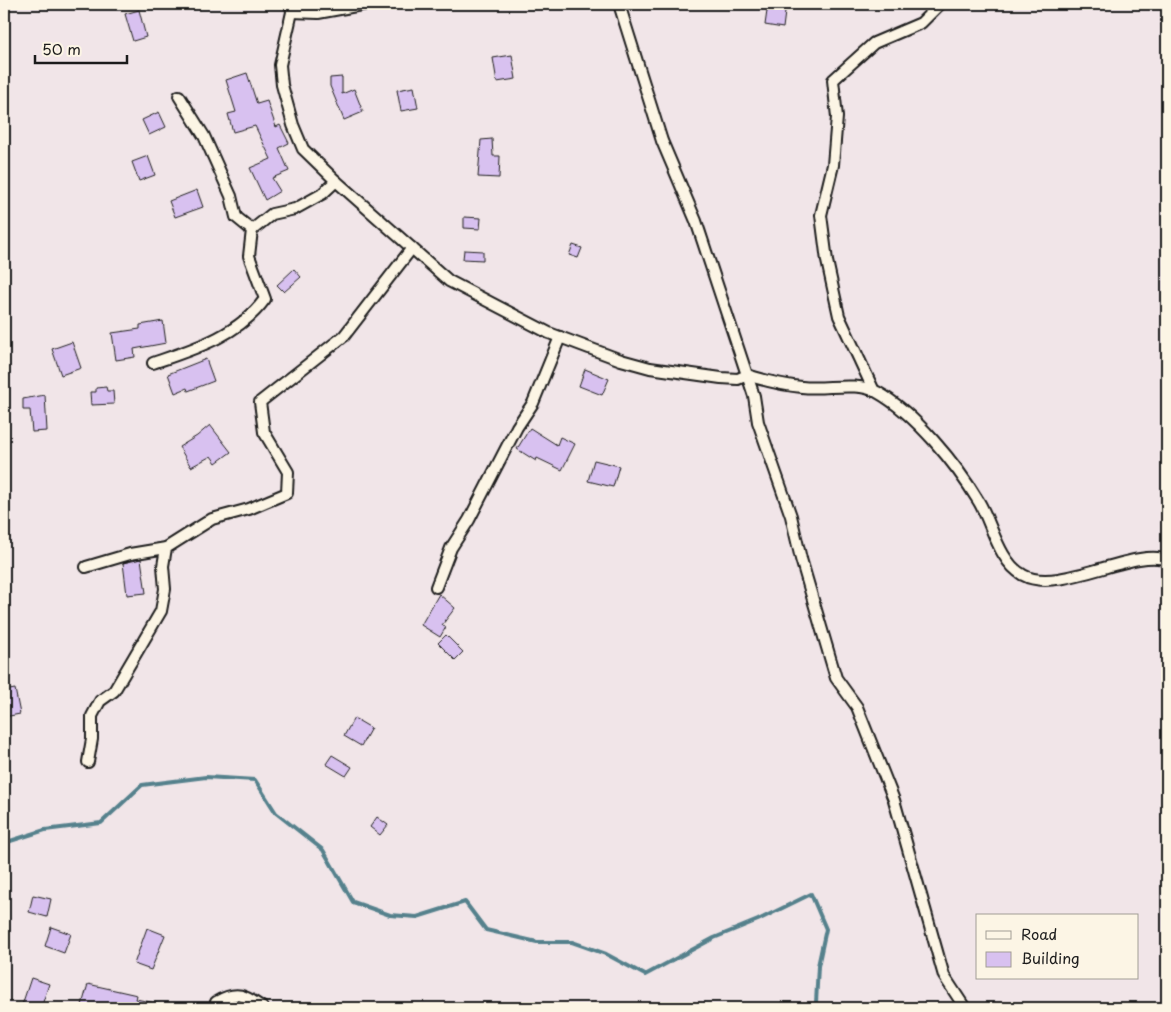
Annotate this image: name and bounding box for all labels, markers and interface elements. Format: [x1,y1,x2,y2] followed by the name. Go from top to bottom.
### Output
[35,32,128,64] scale bar
[42,37,81,60] text: 50 m
[976,914,1138,980] legend
[1021,922,1057,945] text: Road
[1021,946,1080,969] text: Building

